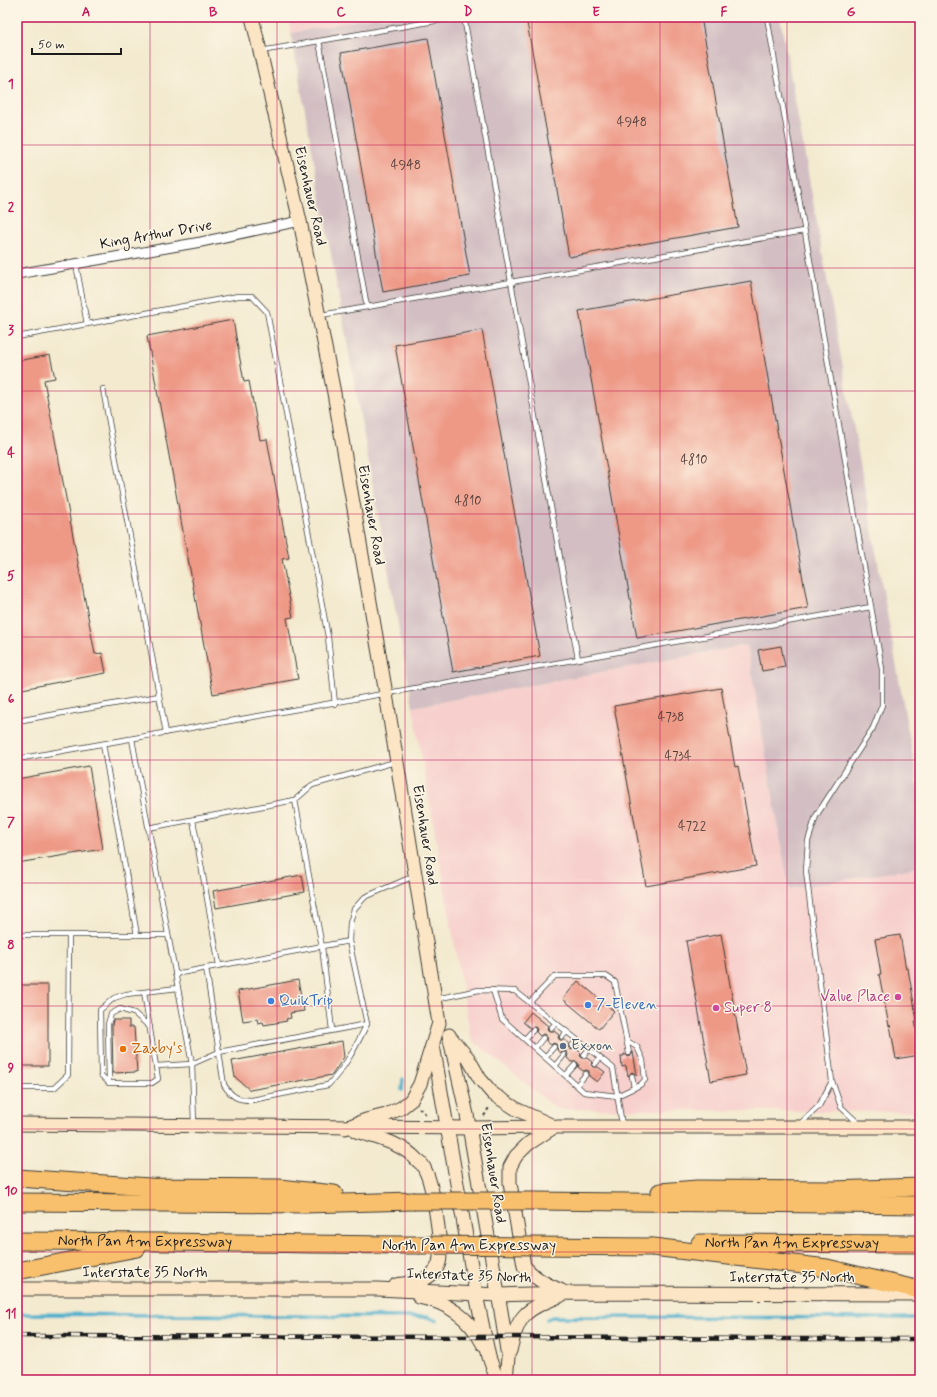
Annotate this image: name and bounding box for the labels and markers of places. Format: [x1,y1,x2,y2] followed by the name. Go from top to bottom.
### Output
[820,987,890,1007] place label: Value Place
[279,991,333,1011] place label: QuikTrip
[893,992,903,1002] marker: Value Place
[596,995,658,1015] place label: 7-Eleven
[266,996,276,1006] marker: QuikTrip
[724,998,772,1018] place label: Super 8
[583,1000,593,1010] marker: 7-Eleven
[711,1003,721,1013] marker: Super 8
[571,1036,614,1056] place label: Exxon
[131,1039,183,1059] place label: Zaxby's
[558,1041,568,1051] marker: Exxon
[118,1044,128,1054] marker: Zaxby's

